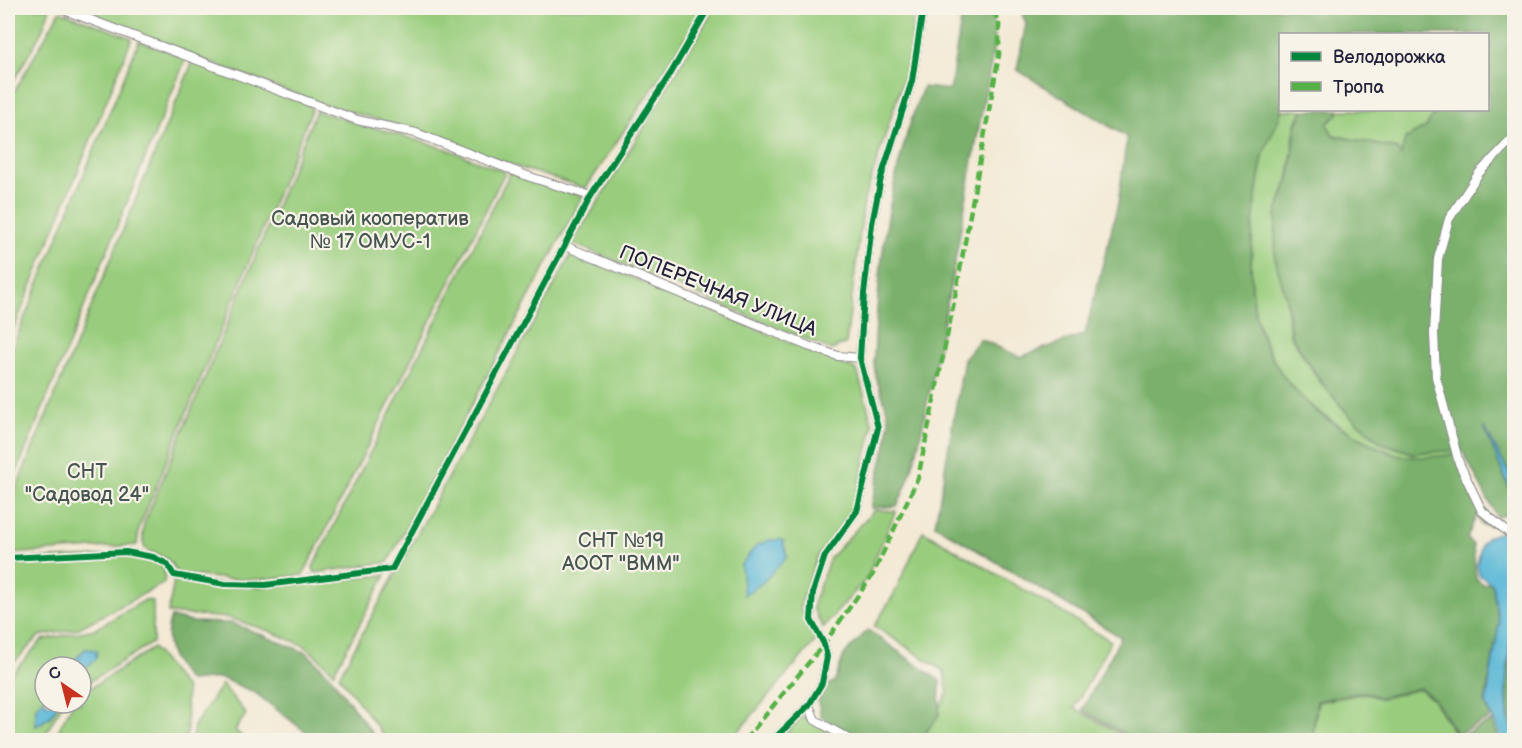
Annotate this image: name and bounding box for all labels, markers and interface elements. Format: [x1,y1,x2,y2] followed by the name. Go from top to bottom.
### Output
[1279,33,1489,111] legend
[1333,47,1446,68] text: Велодорожка
[1333,77,1384,98] text: Тропа
[271,207,469,254] park label: Садовый кооператив № 17 ОМУС-1
[616,240,821,342] street label: ПОПЕРЕЧНАЯ УЛИЦА
[25,460,149,507] park label: СНТ "Садовод 24"
[561,529,680,576] park label: СНТ №19 АООТ "ВММ"
[33,655,93,715] north arrow
[45,663,65,685] text: С

